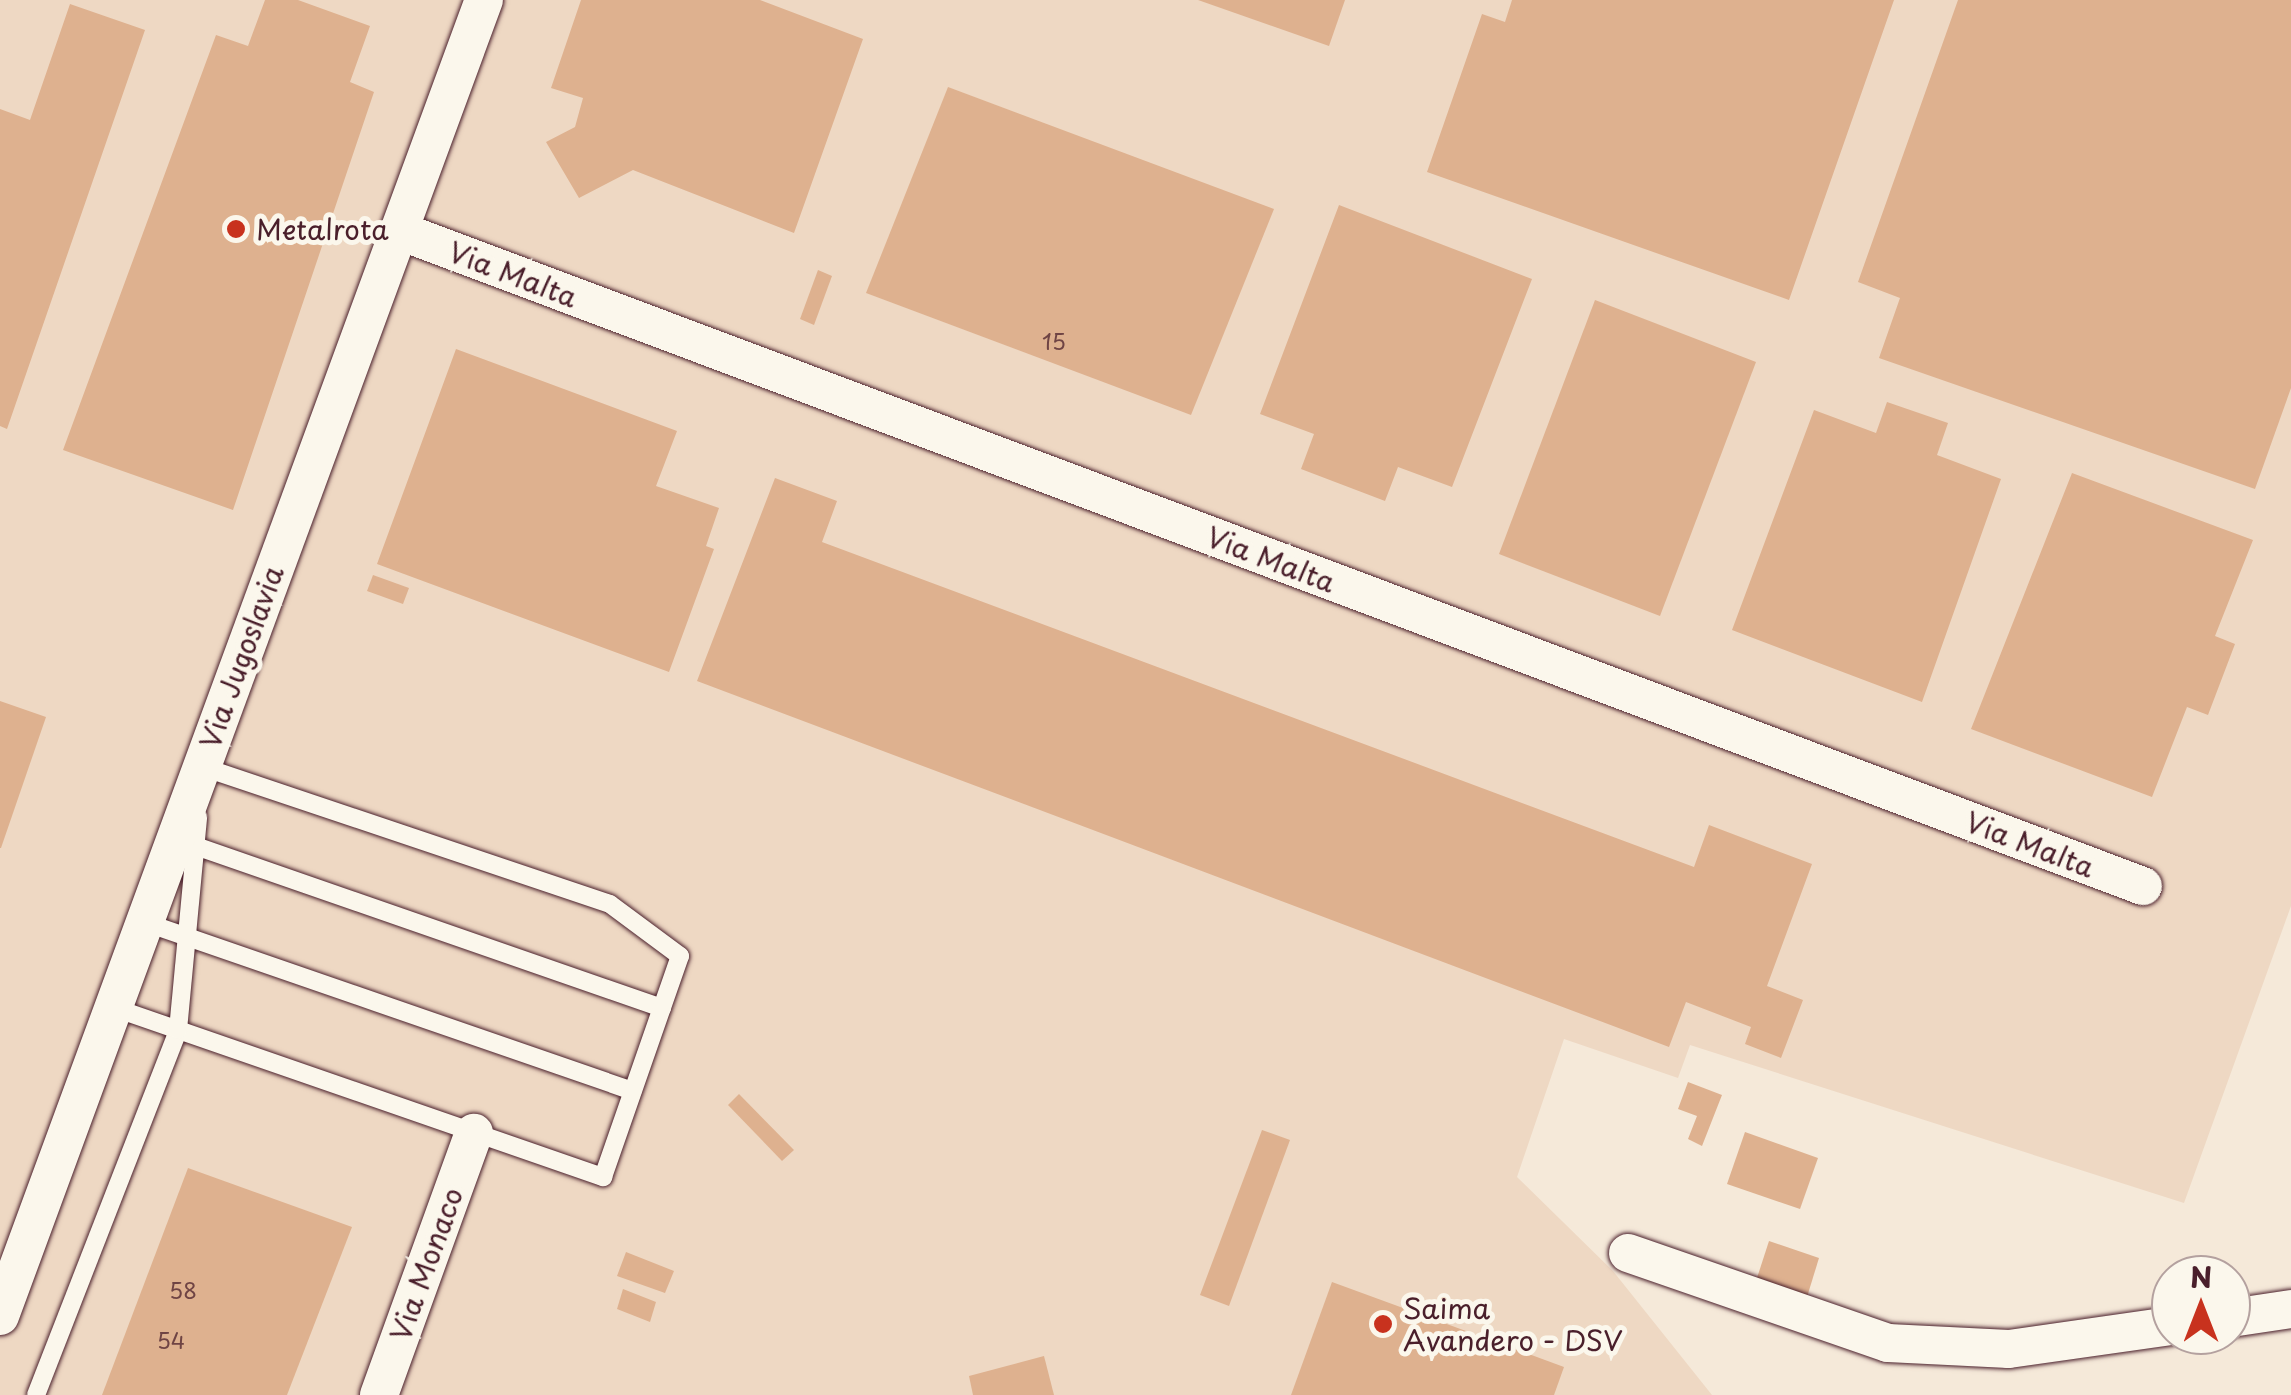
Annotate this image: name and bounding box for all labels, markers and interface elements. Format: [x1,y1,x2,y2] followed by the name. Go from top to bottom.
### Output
[256,212,389,246] place label: Metalrota
[225,218,247,240] marker: Metalrota
[444,234,582,314] street label: Via Malta
[1042,328,1066,354] house number: 15
[1202,519,1340,599] street label: Via Malta
[193,561,289,753] street label: Via Jugoslavia
[1961,804,2099,884] street label: Via Malta
[383,1183,469,1345] street label: Via Monaco
[2151,1255,2251,1355] north arrow
[2190,1255,2212,1298] text: N
[169,1277,197,1303] house number: 58
[1403,1291,1623,1357] place label: Saima Avandero - DSV
[1372,1313,1394,1335] marker: Saima Avandero - DSV
[157,1327,185,1353] house number: 54

